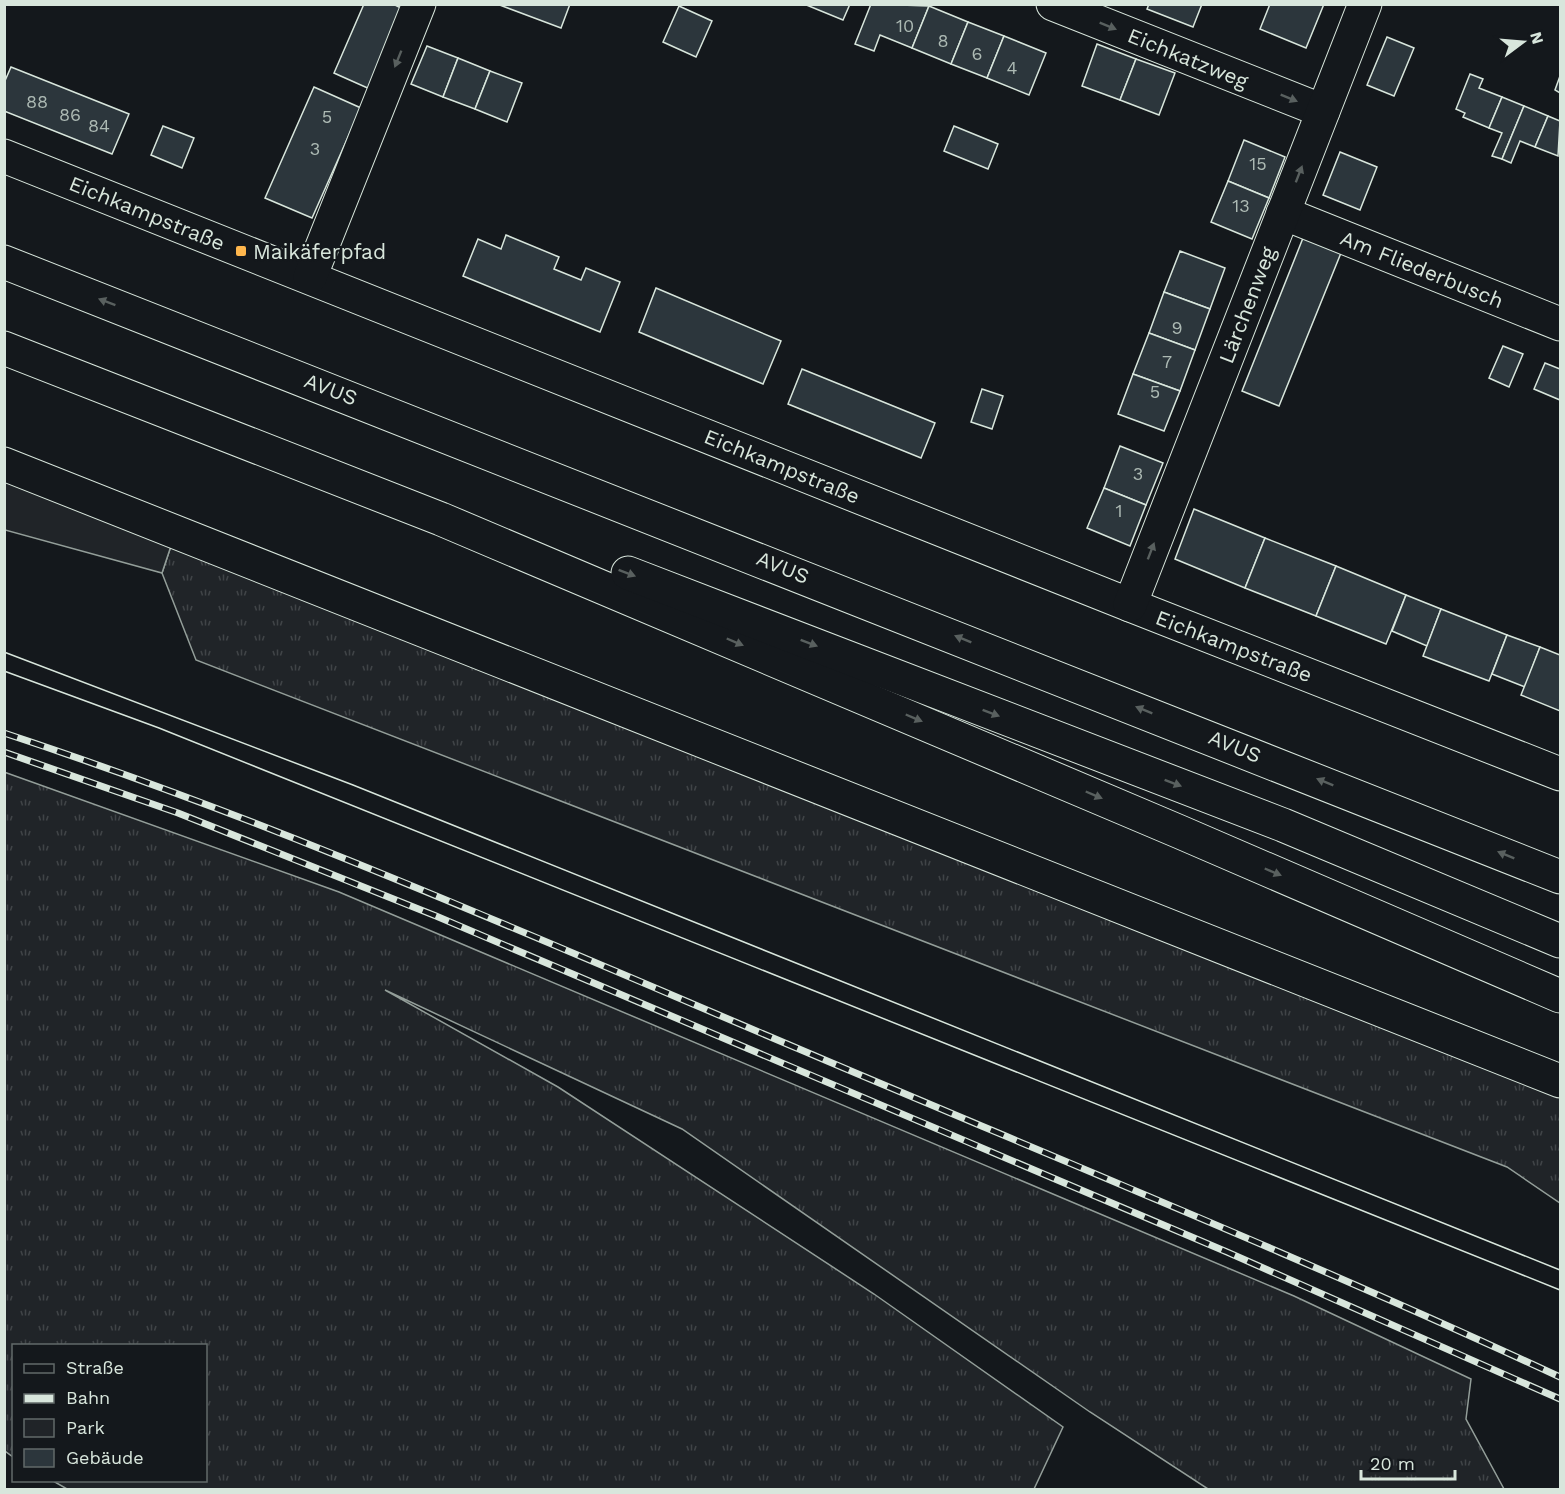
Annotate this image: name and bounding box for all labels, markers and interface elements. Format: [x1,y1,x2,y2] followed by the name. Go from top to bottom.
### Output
[1493,12,1553,72] north arrow
[896,15,914,36] house number: 10
[1099,22,1117,31] one-way arrow
[1124,23,1253,94] street label: Eichkatzweg
[937,30,949,51] house number: 8
[1526,30,1548,46] text: N
[972,43,982,64] house number: 6
[393,50,403,68] one-way arrow
[1007,57,1018,78] house number: 4
[26,91,48,112] house number: 88
[1280,94,1298,103] one-way arrow
[59,104,81,125] house number: 86
[322,106,332,127] house number: 5
[88,115,110,136] house number: 84
[310,138,320,159] house number: 3
[1249,153,1267,174] house number: 15
[1294,164,1304,182] one-way arrow
[66,170,228,256] street label: Eichkampstraße
[1232,195,1250,216] house number: 13
[1337,225,1507,313] street label: Am Fliederbusch
[253,239,386,264] place label: Maikäferpfad
[1213,242,1281,367] street label: Lärchenweg
[234,244,248,258] marker: Maikäferpfad
[98,297,116,306] one-way arrow
[1171,317,1183,338] house number: 9
[1162,351,1172,372] house number: 7
[301,368,361,410] street label: AVUS
[1150,381,1160,402] house number: 5
[701,423,863,509] street label: Eichkampstraße
[1133,463,1143,484] house number: 3
[1115,500,1123,521] house number: 1
[1146,541,1156,559] one-way arrow
[753,545,813,589] street label: AVUS
[619,568,637,578] one-way arrow
[1152,605,1316,687] street label: Eichkampstraße
[954,633,972,643] one-way arrow
[726,637,744,647] one-way arrow
[801,638,819,648] one-way arrow
[1135,705,1153,715] one-way arrow
[983,708,1001,718] one-way arrow
[906,713,924,723] one-way arrow
[1205,724,1265,768] street label: AVUS
[1316,777,1334,787] one-way arrow
[1165,778,1183,788] one-way arrow
[1085,790,1103,800] one-way arrow
[1497,850,1515,860] one-way arrow
[1264,867,1281,876] one-way arrow
[12,1344,207,1482] legend
[66,1357,124,1378] text: Straße
[66,1387,110,1408] text: Bahn
[66,1417,105,1438] text: Park
[1361,1443,1456,1481] scale bar
[66,1447,144,1468] text: Gebäude
[1370,1453,1415,1474] text: 20 m

